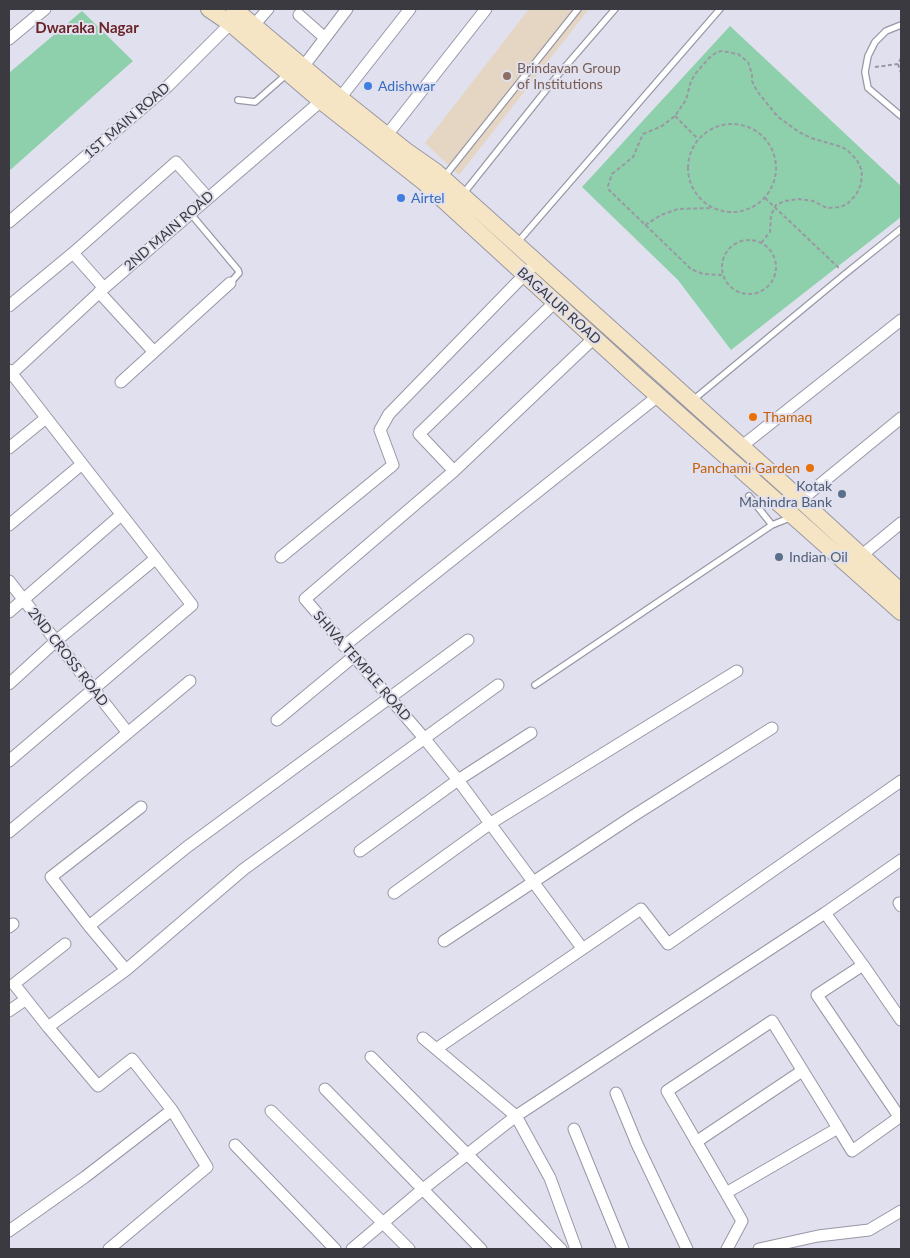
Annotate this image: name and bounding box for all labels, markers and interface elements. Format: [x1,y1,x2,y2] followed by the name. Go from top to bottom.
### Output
[35,19,139,37] district label: Dwaraka Nagar
[517,60,621,92] place label: Brindavan Group of Institutions
[501,70,513,82] marker: Brindavan Group of Institutions
[378,78,435,94] place label: Adishwar
[81,79,173,163] street label: 1ST MAIN ROAD
[362,80,374,92] marker: Adishwar
[121,187,217,275] street label: 2ND MAIN ROAD
[411,190,445,206] place label: Airtel
[395,192,407,204] marker: Airtel
[514,264,604,348] street label: BAGALUR ROAD
[763,409,812,425] place label: Thamaq
[747,411,759,423] marker: Thamaq
[692,460,800,476] place label: Panchami Garden
[804,462,816,474] marker: Panchami Garden
[739,478,832,511] place label: Kotak Mahindra Bank
[836,488,848,500] marker: Kotak Mahindra Bank
[789,549,848,565] place label: Indian Oil
[773,551,785,563] marker: Indian Oil
[24,604,112,710] street label: 2ND CROSS ROAD
[310,608,414,724] street label: SHIVA TEMPLE ROAD

